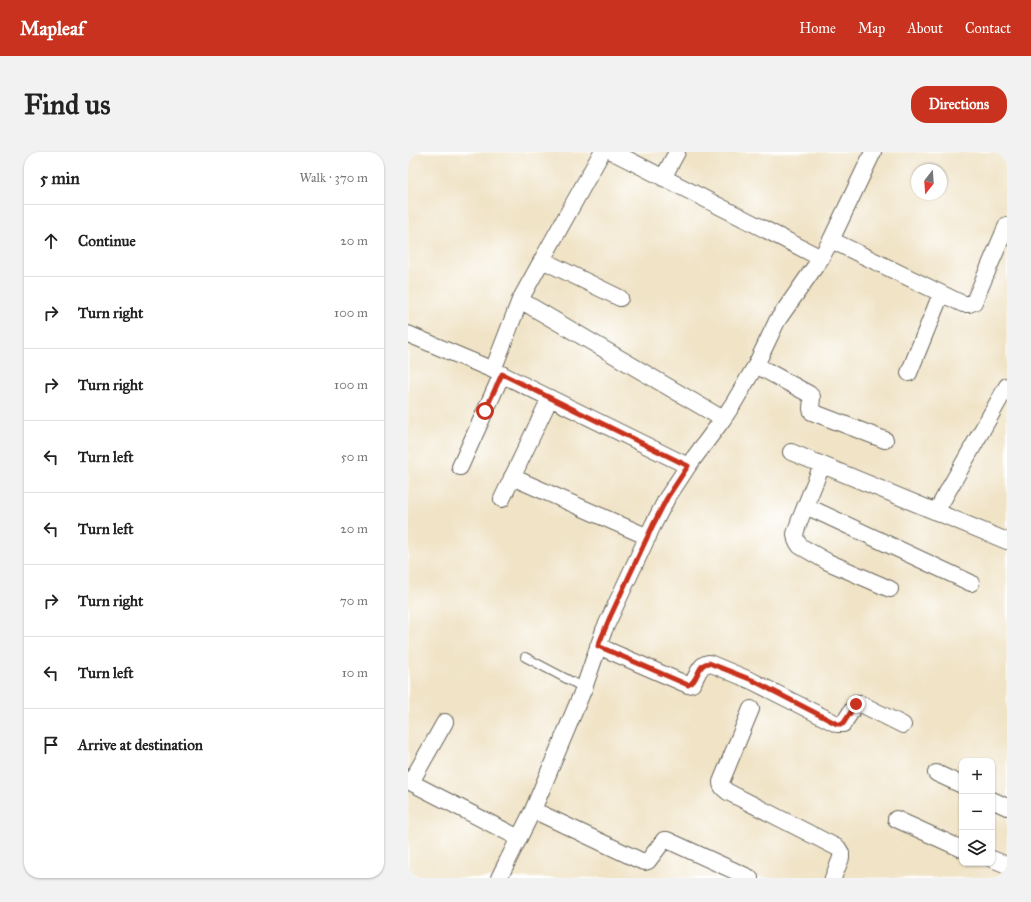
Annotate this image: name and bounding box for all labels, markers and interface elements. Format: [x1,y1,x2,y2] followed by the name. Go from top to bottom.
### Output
[20,17,84,40] text: Mapleaf
[799,20,836,37] text: Home
[858,20,885,37] text: Map
[907,20,943,37] text: About
[965,20,1011,37] text: Contact
[911,86,1007,123] button: Directions
[24,87,110,122] text: Find us
[911,164,947,200] north arrow
[40,168,80,189] text: 5 min
[299,170,368,186] text: Walk · 370 m
[40,230,62,252] icon: ahead
[78,232,136,250] text: Continue
[340,233,368,249] text: 20 m
[40,302,62,324] icon: right
[78,304,143,322] text: Turn right
[334,305,368,321] text: 100 m
[40,374,62,396] icon: right
[78,376,143,394] text: Turn right
[334,377,368,393] text: 100 m
[476,402,494,420] route start
[40,446,62,468] icon: left
[78,448,134,466] text: Turn left
[341,449,368,465] text: 50 m
[40,518,62,540] icon: left
[78,520,134,538] text: Turn left
[340,521,368,537] text: 20 m
[40,590,62,612] icon: right
[78,592,143,610] text: Turn right
[340,593,368,609] text: 70 m
[40,662,62,684] icon: left
[78,664,134,682] text: Turn left
[342,665,368,681] text: 10 m
[847,695,865,713] route end
[40,734,62,756] icon: arrive
[78,736,203,754] text: Arrive at destination
[959,758,995,866] map controls
[959,758,995,794] button: +
[959,794,995,830] button: −
[959,830,995,866] button: layers

